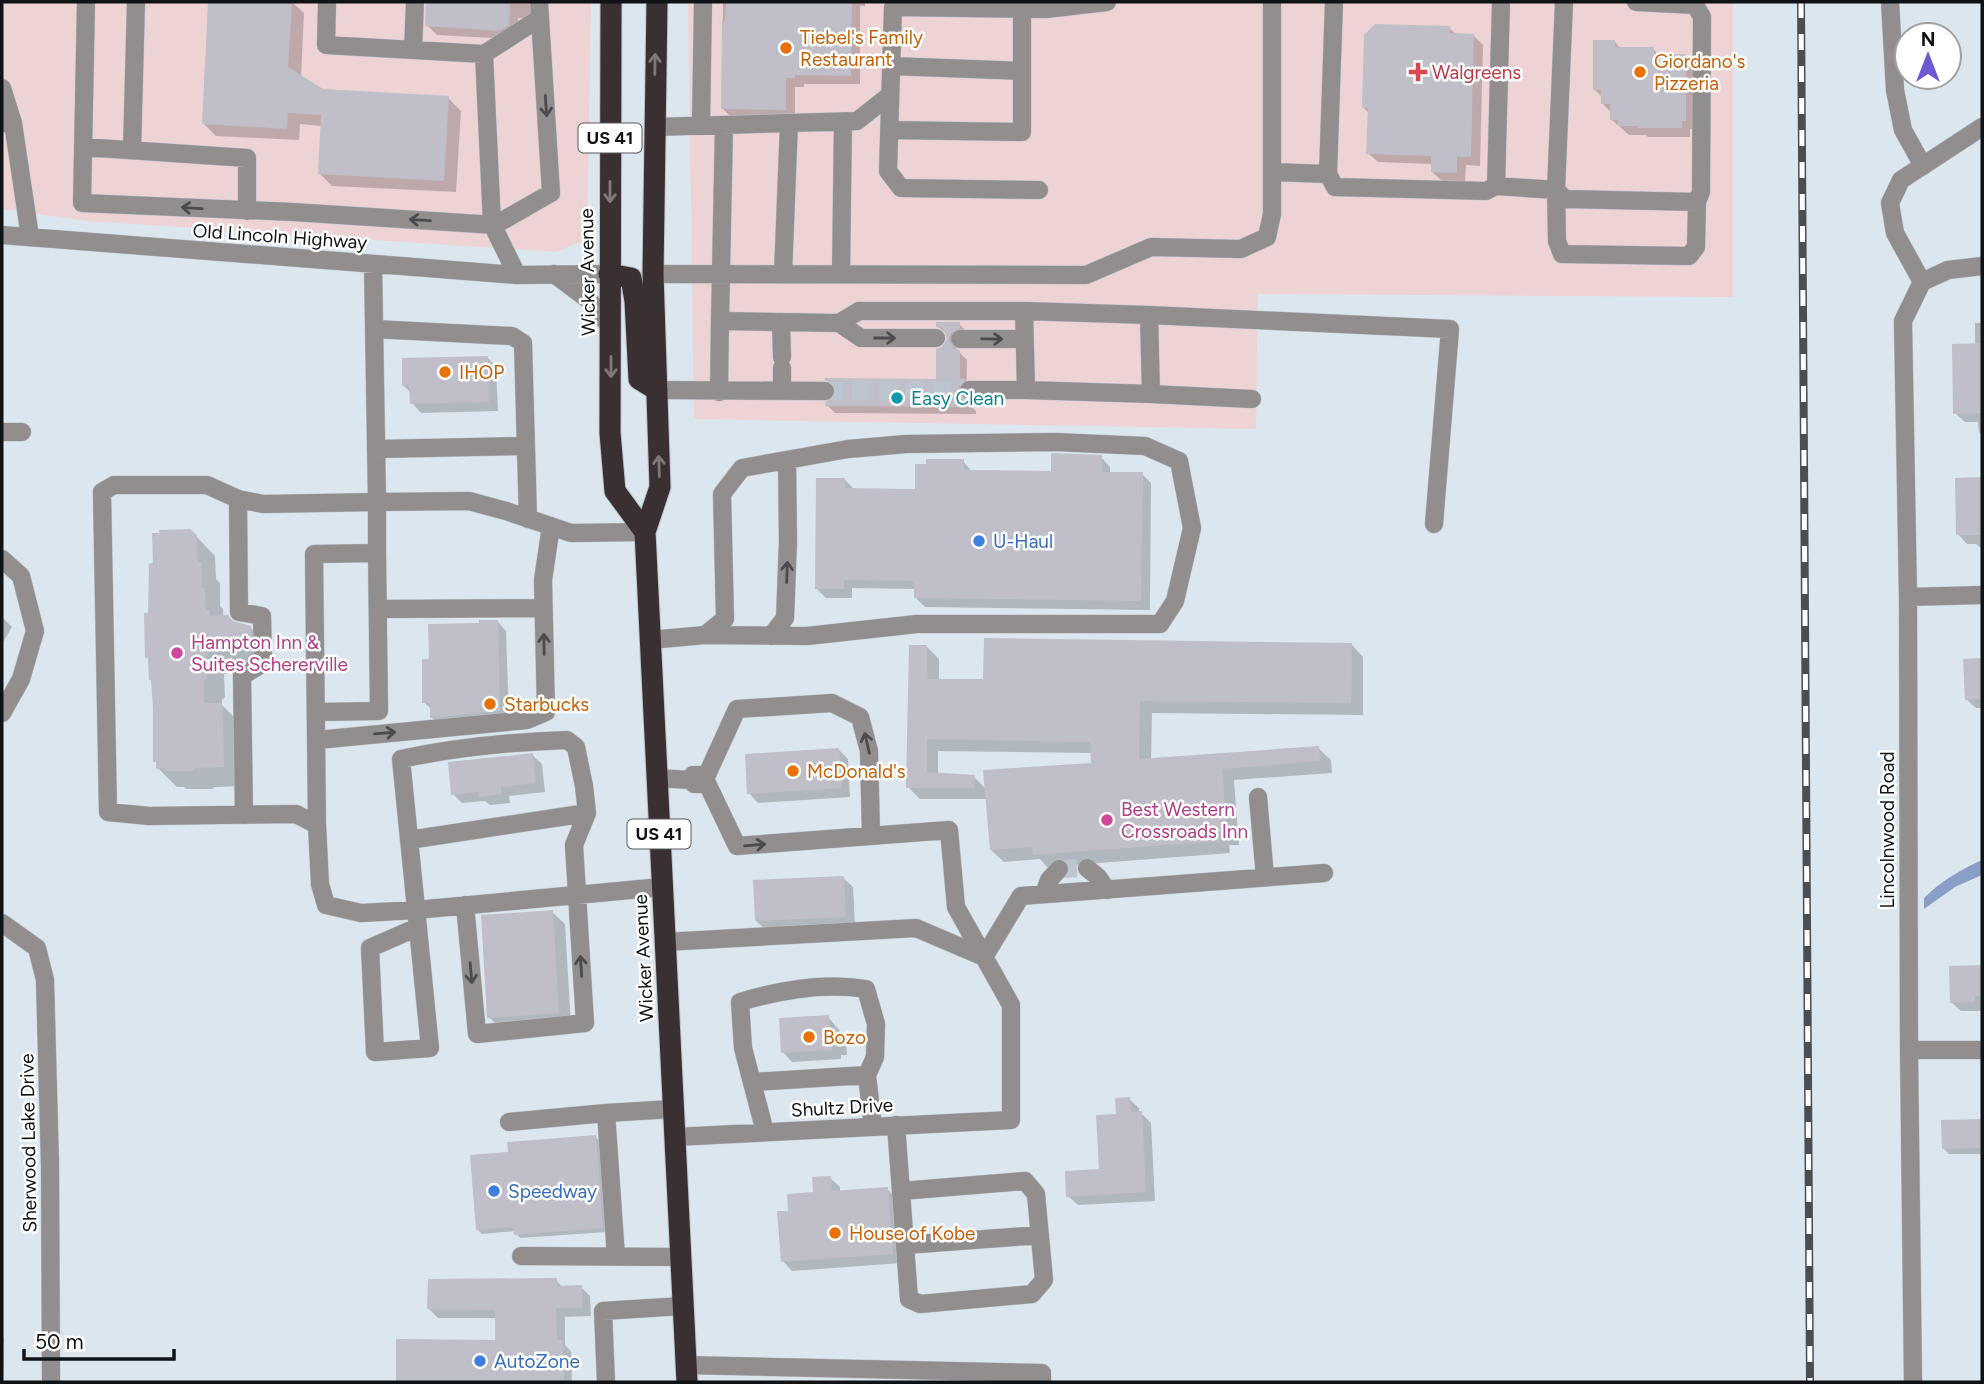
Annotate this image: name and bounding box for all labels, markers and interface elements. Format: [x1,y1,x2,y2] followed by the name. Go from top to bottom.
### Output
[1893,21,1963,91] north arrow
[800,26,923,71] place label: Tiebel's Family Restaurant
[1921,28,1935,51] text: N
[778,40,794,56] marker: Tiebel's Family Restaurant
[1654,50,1746,95] place label: Giordano's Pizzeria
[649,53,662,76] one-way arrow
[1432,61,1521,84] place label: Walgreens
[1410,64,1426,80] marker: Walgreens
[1632,64,1648,80] marker: Giordano's Pizzeria
[539,94,552,117] one-way arrow
[578,124,642,153] road number: US 41
[603,181,616,204] one-way arrow
[181,202,204,215] one-way arrow
[575,208,600,336] street label: Wicker Avenue
[409,213,431,226] one-way arrow
[192,219,368,254] street label: Old Lincoln Highway
[873,331,896,345] one-way arrow
[980,332,1003,346] one-way arrow
[604,355,618,378] one-way arrow
[459,361,504,384] place label: IHOP
[437,364,453,380] marker: IHOP
[911,387,1004,410] place label: Easy Clean
[889,390,905,406] marker: Easy Clean
[653,455,666,478] one-way arrow
[993,530,1053,553] place label: U-Haul
[971,533,987,549] marker: U-Haul
[780,561,793,584] one-way arrow
[191,631,348,676] place label: Hampton Inn & Suites Schererville
[537,633,551,656] one-way arrow
[169,645,185,661] marker: Hampton Inn & Suites Schererville
[504,693,589,716] place label: Starbucks
[482,696,498,712] marker: Starbucks
[373,726,396,739] one-way arrow
[860,732,873,755] one-way arrow
[1876,751,1899,909] street label: Lincolnwood Road
[807,760,906,783] place label: McDonald's
[785,763,801,779] marker: McDonald's
[1121,798,1248,843] place label: Best Western Crossroads Inn
[1099,812,1115,828] marker: Best Western Crossroads Inn
[628,820,690,848] road number: US 41
[743,838,766,851] one-way arrow
[629,894,658,1022] street label: Wicker Avenue
[575,955,588,978] one-way arrow
[465,961,478,984] one-way arrow
[823,1026,866,1049] place label: Bozo
[801,1029,817,1045] marker: Bozo
[15,1053,42,1233] street label: Sherwood Lake Drive
[790,1093,894,1122] street label: Shultz Drive
[508,1180,597,1203] place label: Speedway
[486,1183,502,1199] marker: Speedway
[849,1222,976,1245] place label: House of Kobe
[827,1225,843,1241] marker: House of Kobe
[24,1318,175,1362] scale bar
[35,1329,84,1354] text: 50 m
[494,1350,580,1373] place label: AutoZone
[472,1353,488,1369] marker: AutoZone

